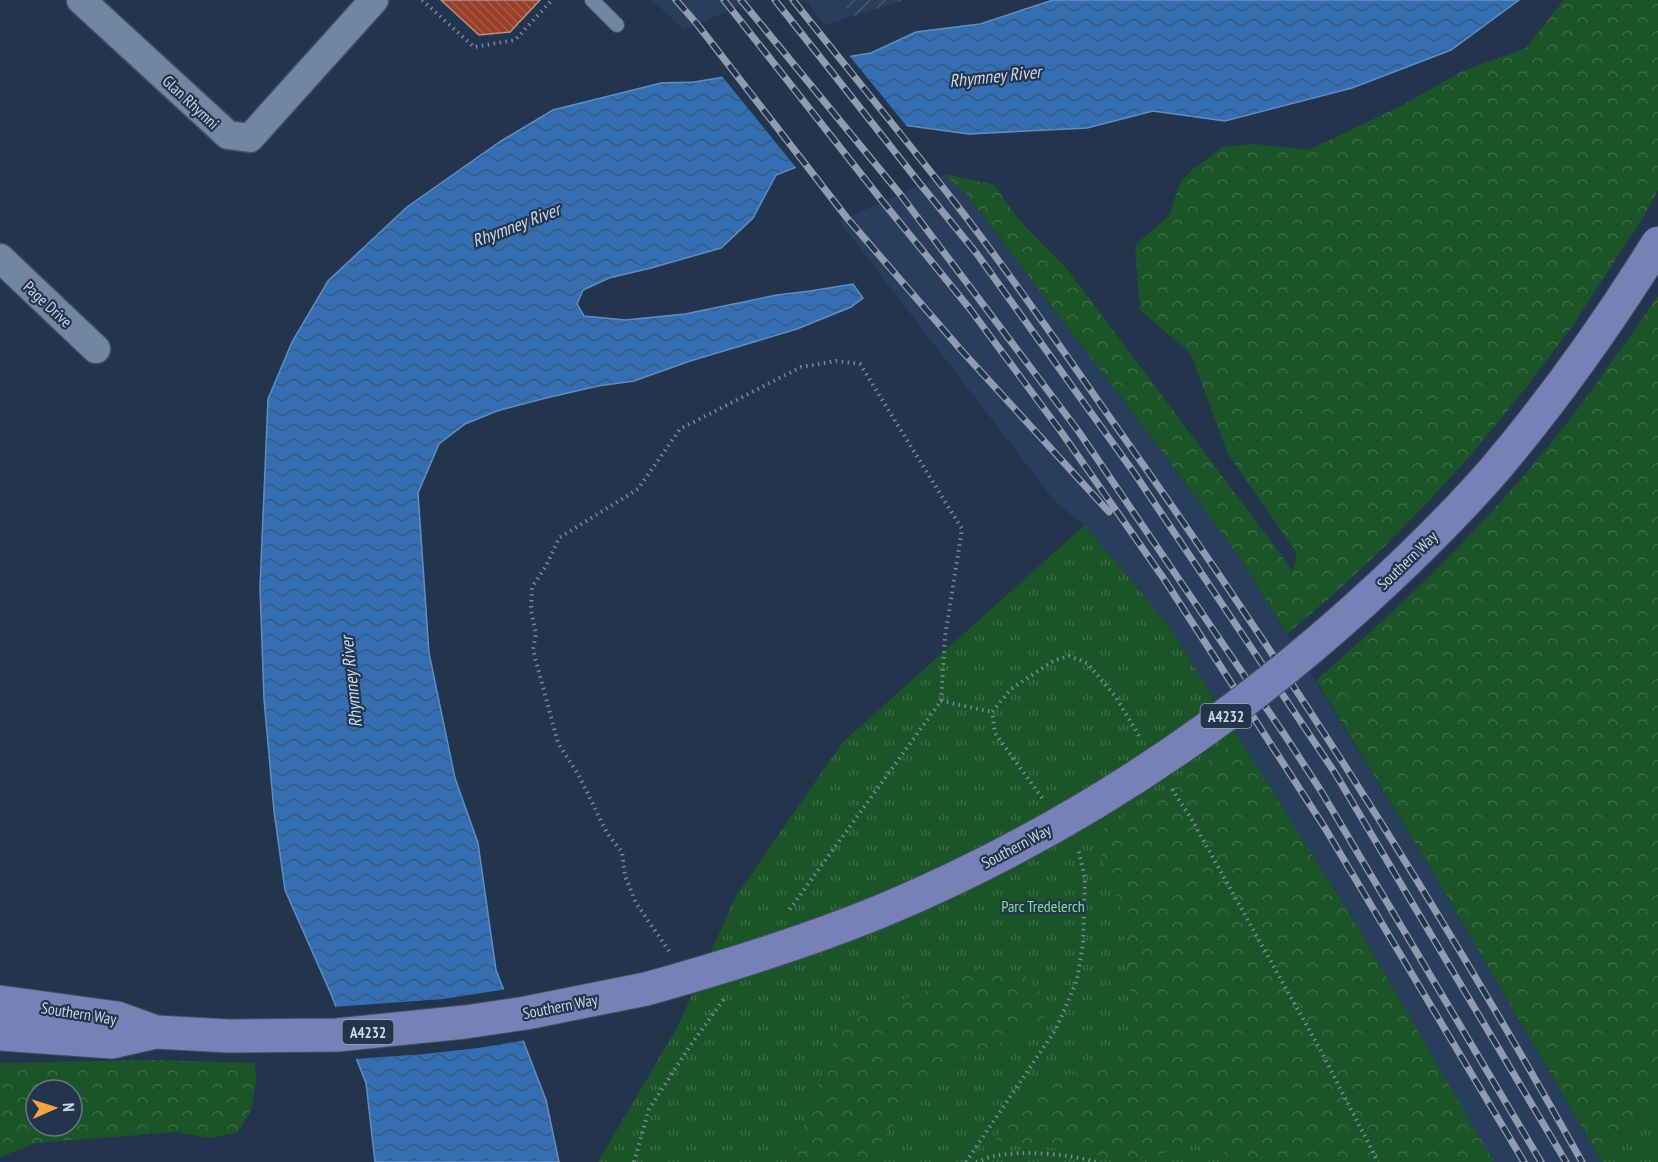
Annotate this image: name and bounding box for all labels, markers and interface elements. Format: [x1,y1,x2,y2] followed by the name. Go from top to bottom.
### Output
[948,59,1045,92] water label: Rhymney River
[159,71,223,133] street label: Glan Rhymni
[469,197,566,252] water label: Rhymney River
[20,277,76,331] street label: Page Drive
[1373,526,1441,594] street label: Southern Way
[334,632,367,729] water label: Rhymney River
[1200,704,1252,728] road number: A4232
[978,819,1054,873] street label: Southern Way
[1001,896,1085,916] park label: Parc Tredelerch
[521,989,599,1023] street label: Southern Way
[40,997,118,1029] street label: Southern Way
[342,1020,394,1044] road number: A4232
[24,1078,84,1138] north arrow
[59,1102,79,1112] text: N

